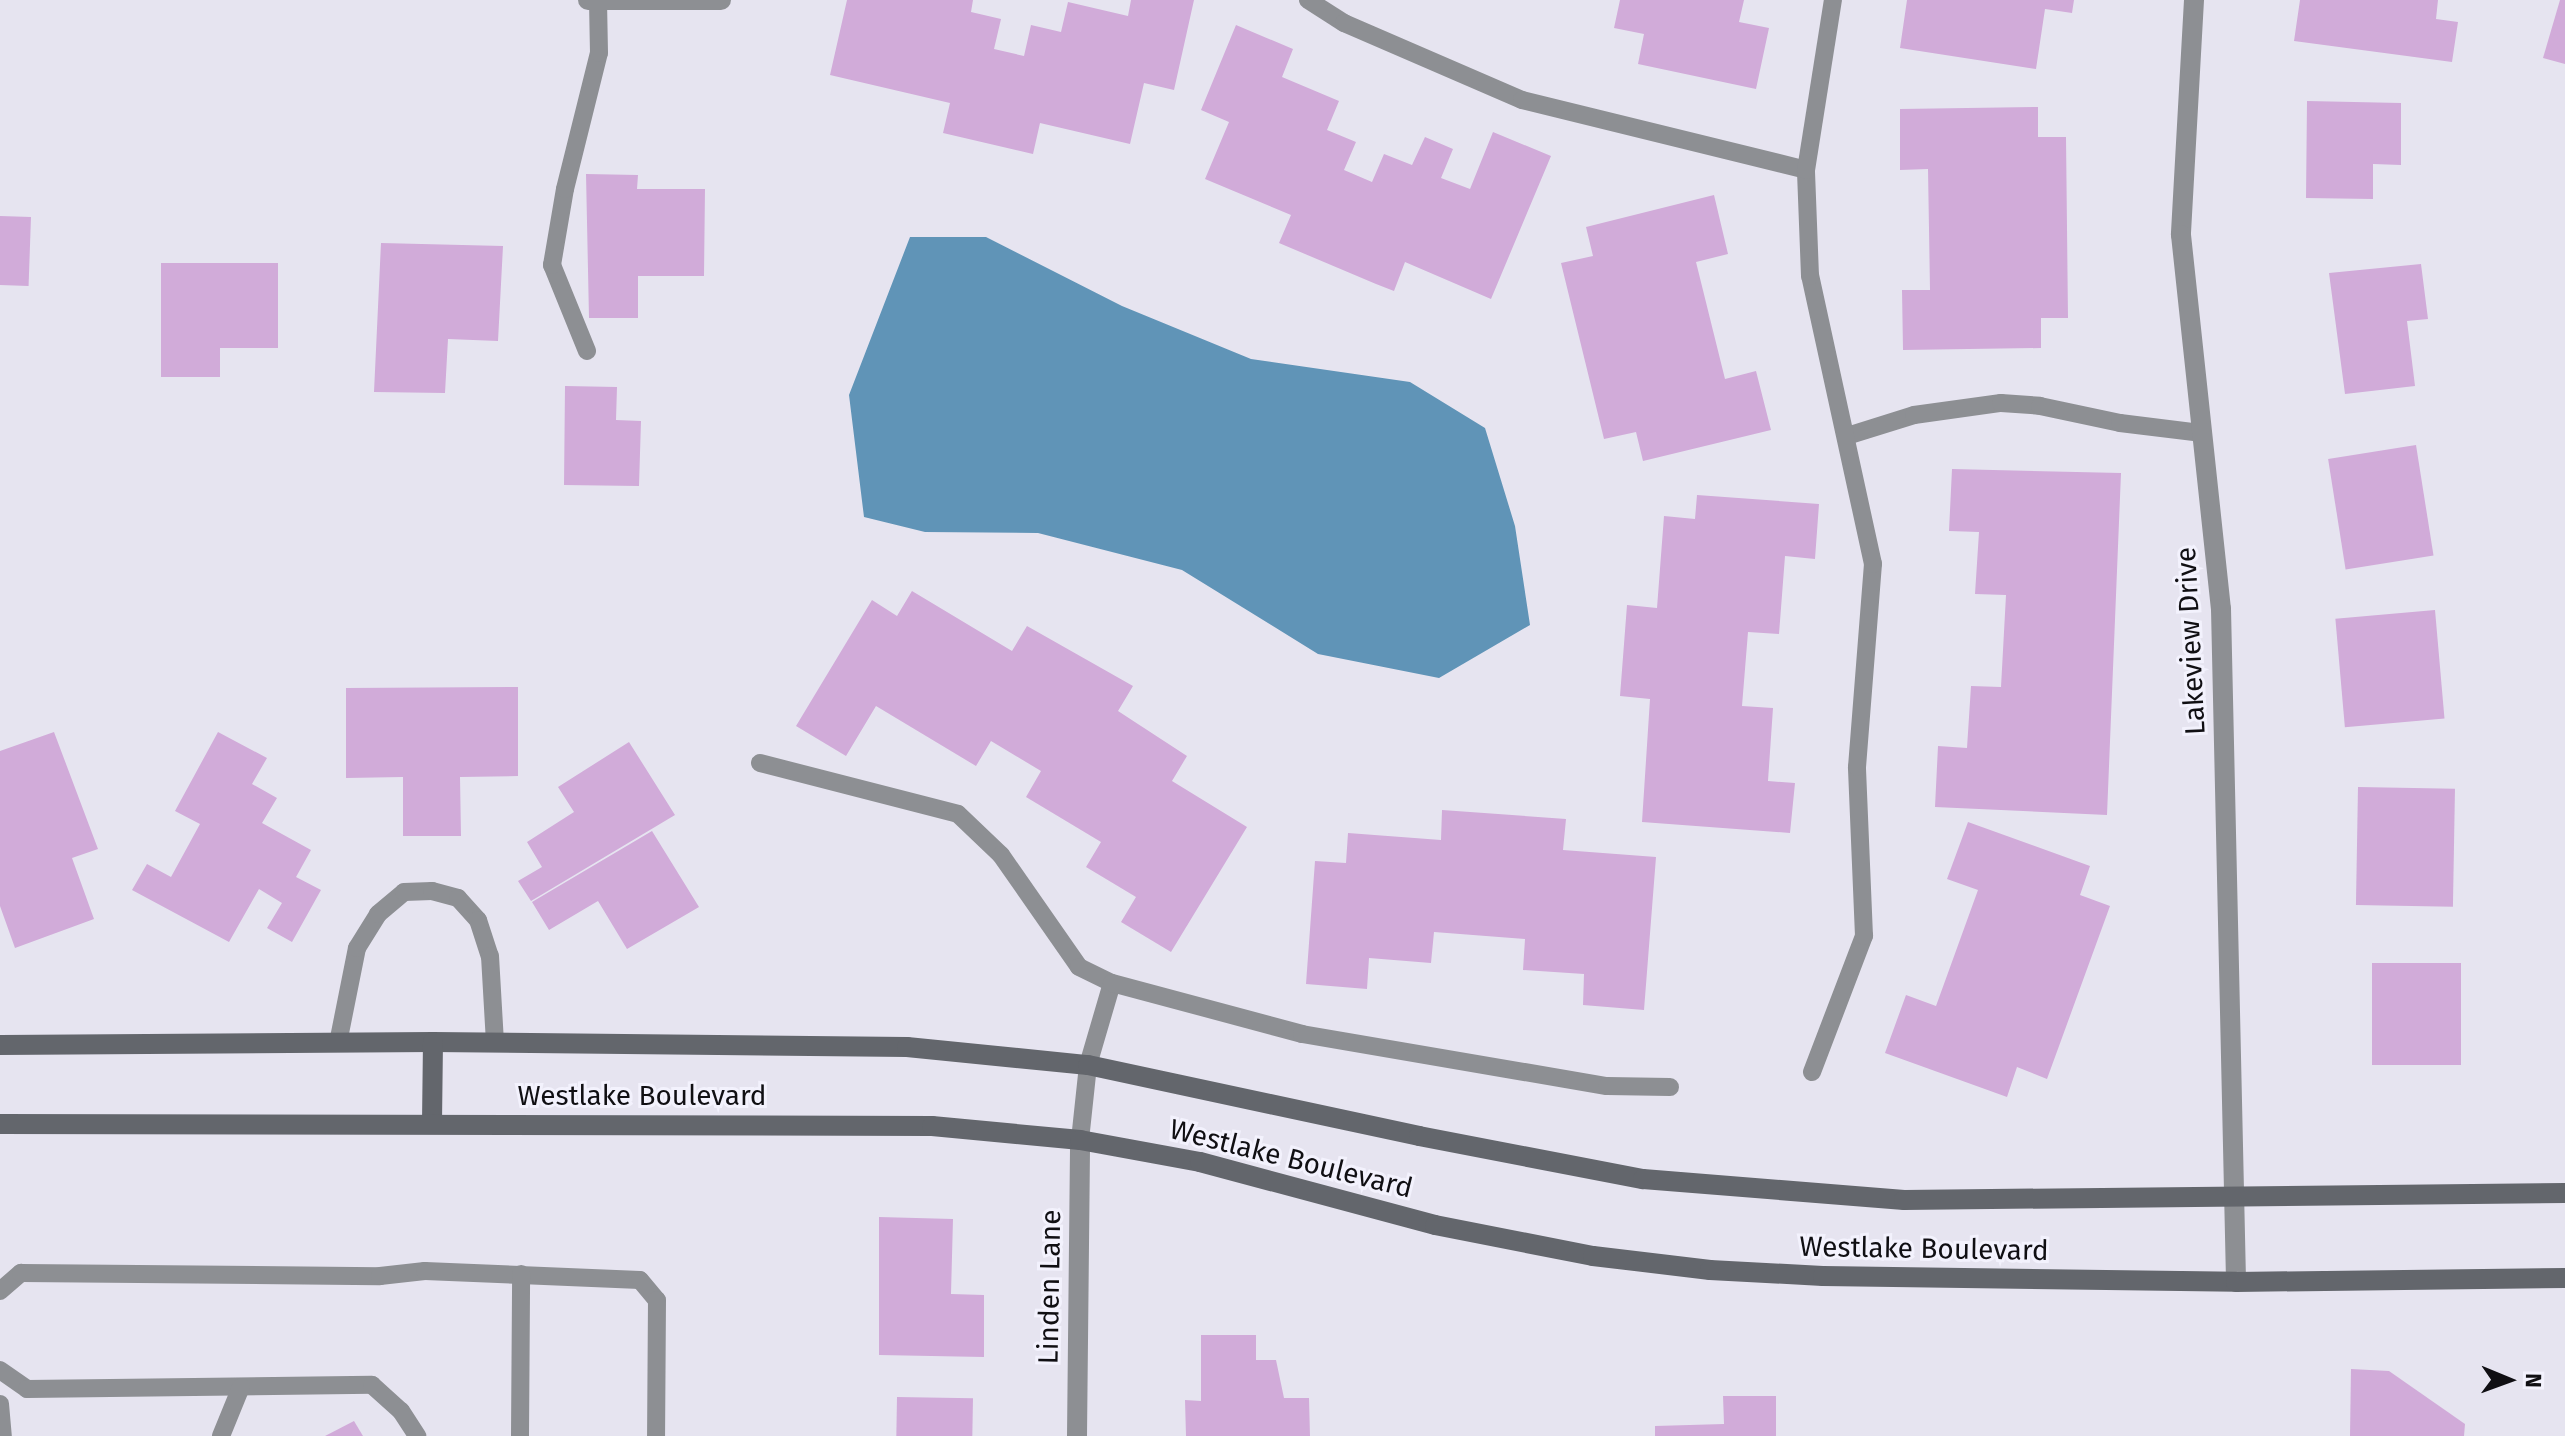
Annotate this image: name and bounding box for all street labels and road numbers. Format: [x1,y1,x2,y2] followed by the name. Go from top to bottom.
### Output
[2169,546,2213,736] street label: Lakeview Drive
[517,1079,767,1113] street label: Westlake Boulevard
[1166,1113,1416,1205] street label: Westlake Boulevard
[1032,1209,1068,1365] street label: Linden Lane
[1799,1230,2049,1268] street label: Westlake Boulevard

